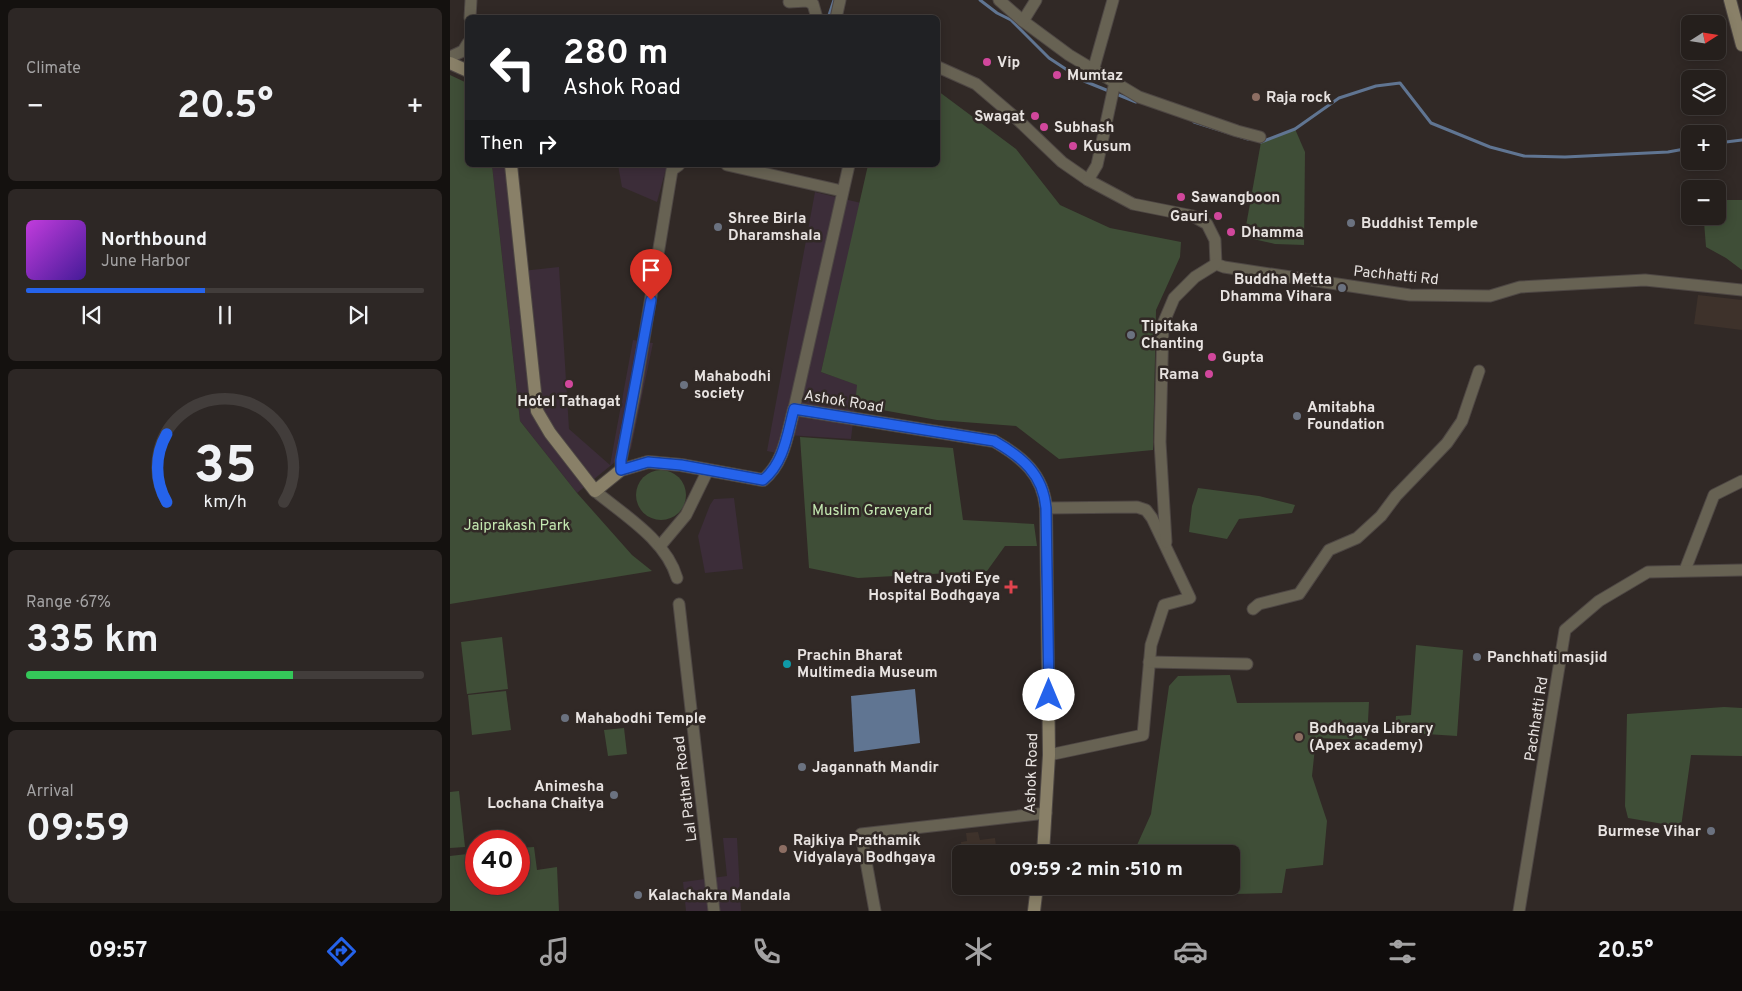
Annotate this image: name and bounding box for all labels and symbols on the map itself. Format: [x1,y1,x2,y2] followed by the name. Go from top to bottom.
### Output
[1681,15,1726,60] north arrow
[997,54,1020,73] place label: Vip
[981,56,993,68] marker: Vip
[1067,67,1123,86] place label: Mumtaz
[1051,69,1063,81] marker: Mumtaz
[1266,89,1332,108] place label: Raja rock
[1250,91,1262,103] marker: Raja rock
[974,108,1025,127] place label: Swagat
[1029,110,1041,122] marker: Swagat
[1054,119,1114,138] place label: Subhash
[1038,121,1050,133] marker: Subhash
[1083,138,1131,157] place label: Kusum
[1067,140,1079,152] marker: Kusum
[1191,189,1280,208] place label: Sawangboon
[1175,191,1187,203] marker: Sawangboon
[1170,208,1208,227] place label: Gauri
[728,210,821,246] place label: Shree Birla Dharamshala
[1212,210,1224,222] marker: Gauri
[1361,215,1478,234] place label: Buddhist Temple
[1345,217,1357,229] marker: Buddhist Temple
[712,221,724,233] marker: Shree Birla Dharamshala
[1241,224,1304,243] place label: Dhamma
[1225,226,1237,238] marker: Dhamma
[630,249,672,300] pin
[1352,263,1439,290] street label: Pachhatti Rd
[1220,271,1332,307] place label: Buddha Metta Dhamma Vihara
[1336,282,1348,294] marker: Buddha Metta Dhamma Vihara
[1141,318,1204,354] place label: Tipitaka Chanting
[1125,329,1137,341] marker: Tipitaka Chanting
[1222,349,1264,368] place label: Gupta
[1206,351,1218,363] marker: Gupta
[1159,366,1199,385] place label: Rama
[694,368,771,404] place label: Mahabodhi society
[1203,368,1215,380] marker: Rama
[563,378,575,390] marker: Hotel Tathagat
[678,379,690,391] marker: Mahabodhi society
[803,387,885,418] street label: Ashok Road
[517,393,621,412] place label: Hotel Tathagat
[1307,399,1385,435] place label: Amitabha Foundation
[1291,410,1303,422] marker: Amitabha Foundation
[812,502,932,521] park label: Muslim Graveyard
[463,517,571,536] park label: Jaiprakash Park
[868,570,1000,606] place label: Netra Jyoti Eye Hospital Bodhgaya
[1004,580,1018,594] marker: Netra Jyoti Eye Hospital Bodhgaya
[797,647,938,683] place label: Prachin Bharat Multimedia Museum
[1487,649,1607,668] place label: Panchhati masjid
[1471,651,1483,663] marker: Panchhati masjid
[781,658,793,670] marker: Prachin Bharat Multimedia Museum
[1022,668,1074,720] position arrow
[1521,675,1554,763] street label: Pachhatti Rd
[575,710,706,729] place label: Mahabodhi Temple
[559,712,571,724] marker: Mahabodhi Temple
[1309,720,1434,756] place label: Bodhgaya Library (Apex academy)
[1293,731,1305,743] marker: Bodhgaya Library (Apex academy)
[1022,733,1043,814] street label: Ashok Road
[671,735,702,843] street label: Lal Pathar Road
[812,759,940,778] place label: Jagannath Mandir
[796,761,808,773] marker: Jagannath Mandir
[487,778,604,814] place label: Animesha Lochana Chaitya
[608,789,620,801] marker: Animesha Lochana Chaitya
[1597,823,1702,842] place label: Burmese Vihar
[1705,825,1717,837] marker: Burmese Vihar
[465,830,530,895] speed limit sign: 40
[793,832,936,868] place label: Rajkiya Prathamik Vidyalaya Bodhgaya
[777,843,789,855] marker: Rajkiya Prathamik Vidyalaya Bodhgaya
[648,887,791,906] place label: Kalachakra Mandala
[632,889,644,901] marker: Kalachakra Mandala

